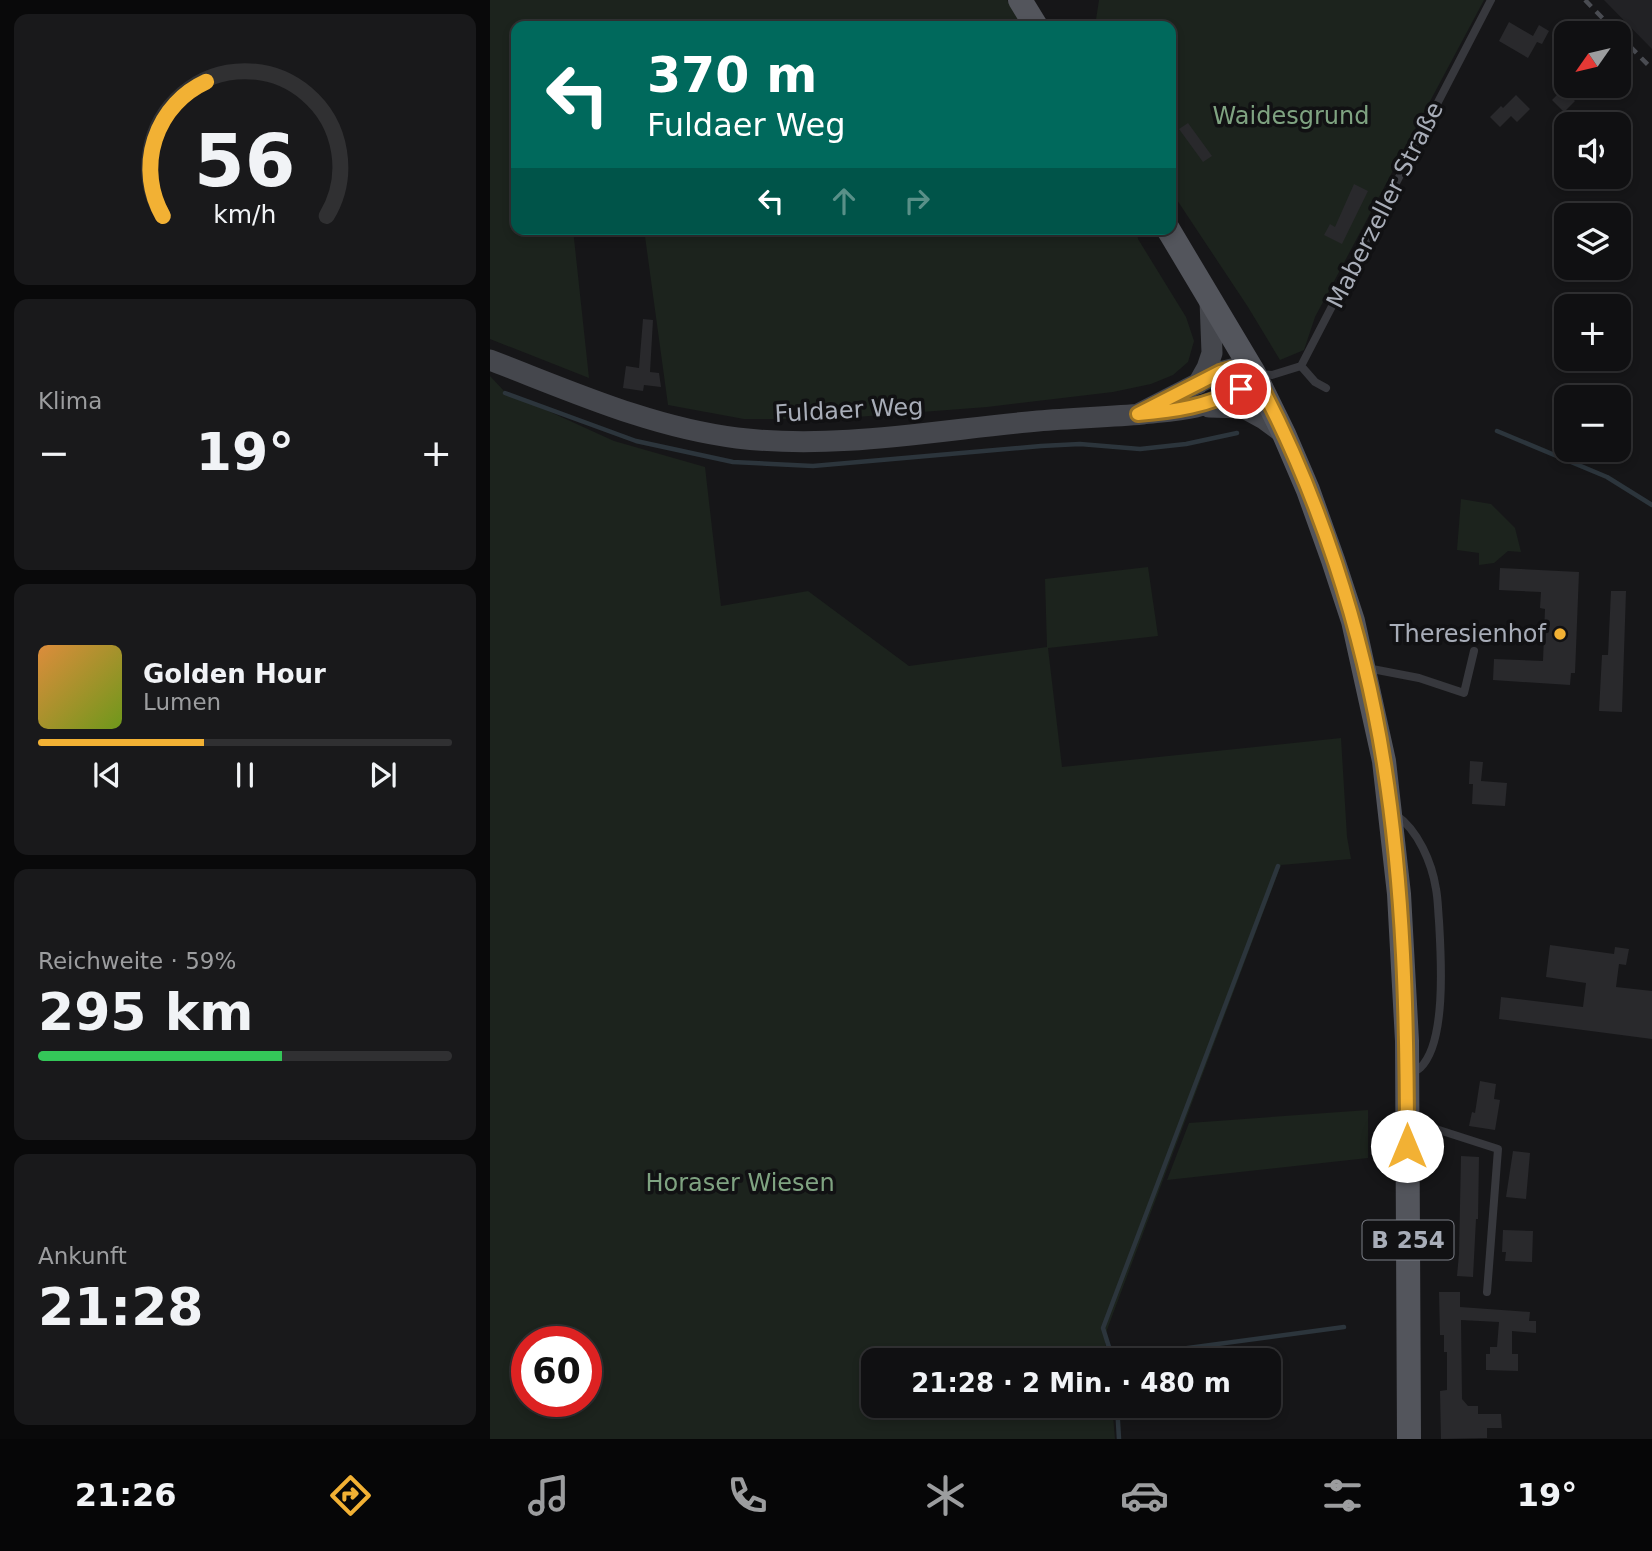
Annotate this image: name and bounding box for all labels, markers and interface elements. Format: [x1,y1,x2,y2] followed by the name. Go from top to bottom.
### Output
[1554,21,1631,98] north arrow
[1554,21,1631,462] map controls
[647,47,817,104] text: 370 m
[532,49,623,140] icon: left
[1321,97,1449,313] street label: Maberzeller Straße
[1213,102,1369,130] park label: Waidesgrund
[647,106,846,144] text: Fuldaer Weg
[1554,112,1631,189] button: sound
[194,118,296,203] text: 56
[752,182,790,220] icon: left
[825,182,863,220] icon: ahead
[898,182,936,220] icon: right
[213,199,277,228] text: km/h
[1554,203,1631,280] button: layers
[1554,294,1631,371] button: +
[1211,359,1271,419] pin
[1222,370,1260,408] icon: arrive
[1554,385,1631,462] button: −
[38,388,102,414] text: Klima
[774,392,924,428] street label: Fuldaer Weg
[196,422,294,482] text: 19°
[38,431,70,475] text: −
[420,431,452,475] text: +
[1389,620,1547,648] place label: Theresienhof
[1552,626,1568,642] marker: Theresienhof
[143,659,326,689] text: Golden Hour
[143,689,221,715] text: Lumen
[88,756,126,794] icon: previous
[226,756,264,794] icon: pause
[364,756,402,794] icon: next
[38,948,236,974] text: Reichweite · 59%
[38,982,253,1042] text: 295 km
[1370,1109,1444,1183] position arrow
[645,1169,835,1197] park label: Horaser Wiesen
[1362,1220,1454,1260] road number: B 254
[38,1243,127,1269] text: Ankunft
[38,1277,204,1337] text: 21:28
[511,1326,602,1417] speed limit sign: 60
[911,1368,1231,1398] text: 21:28 · 2 Min. · 480 m
[326,1471,375,1520] icon: directions
[524,1471,573,1520] icon: music
[723,1471,772,1520] icon: phone
[921,1471,970,1520] icon: climate
[1120,1471,1169,1520] icon: car
[1318,1471,1367,1520] icon: filters
[75,1476,177,1514] text: 21:26
[1517,1476,1577,1514] text: 19°

